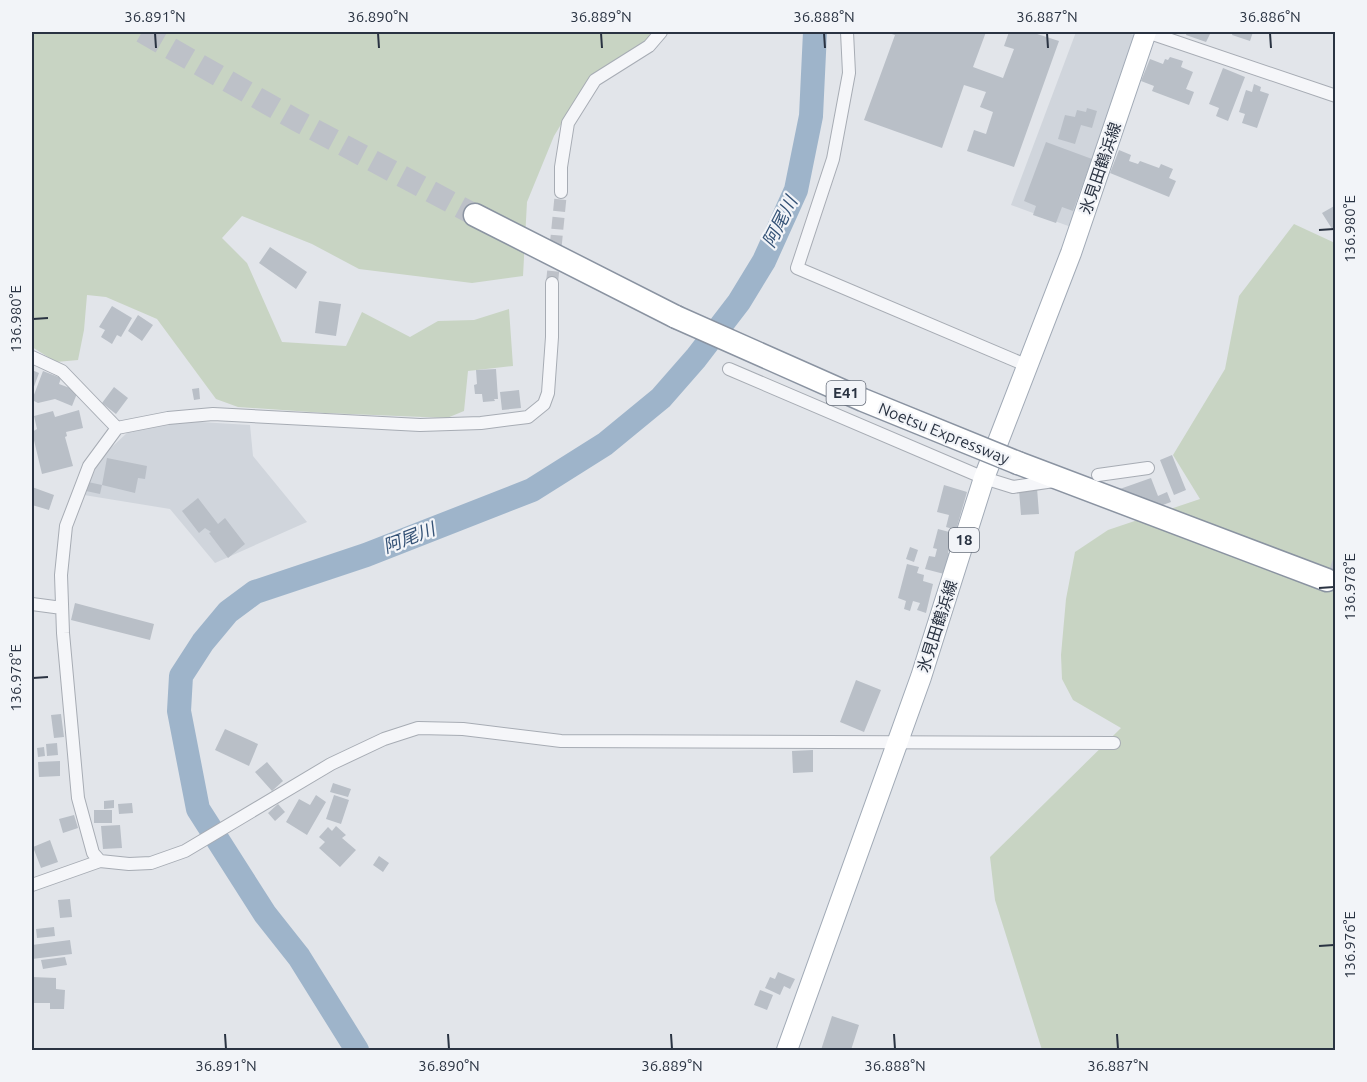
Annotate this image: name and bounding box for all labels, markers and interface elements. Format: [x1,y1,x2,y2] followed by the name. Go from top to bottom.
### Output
[124,8,186,25] text: 36.891°N
[347,8,409,25] text: 36.890°N
[570,8,632,25] text: 36.889°N
[793,8,855,25] text: 36.888°N
[1016,8,1078,25] text: 36.887°N
[1239,8,1301,25] text: 36.886°N
[1076,120,1124,216] street label: 氷見田鶴浜線
[758,191,801,250] water label: 阿尾川
[1341,195,1358,263] text: 136.980°E
[7,285,24,353] text: 136.980°E
[826,381,866,405] road number: E41
[876,399,1012,468] street label: Noetsu Expressway
[380,517,439,556] water label: 阿尾川
[949,528,979,552] road number: 18
[1341,553,1358,621] text: 136.978°E
[914,578,960,674] street label: 氷見田鶴浜線
[7,644,24,712] text: 136.978°E
[1341,911,1358,979] text: 136.976°E
[195,1057,257,1074] text: 36.891°N
[418,1057,480,1074] text: 36.890°N
[641,1057,703,1074] text: 36.889°N
[864,1057,926,1074] text: 36.888°N
[1087,1057,1149,1074] text: 36.887°N

